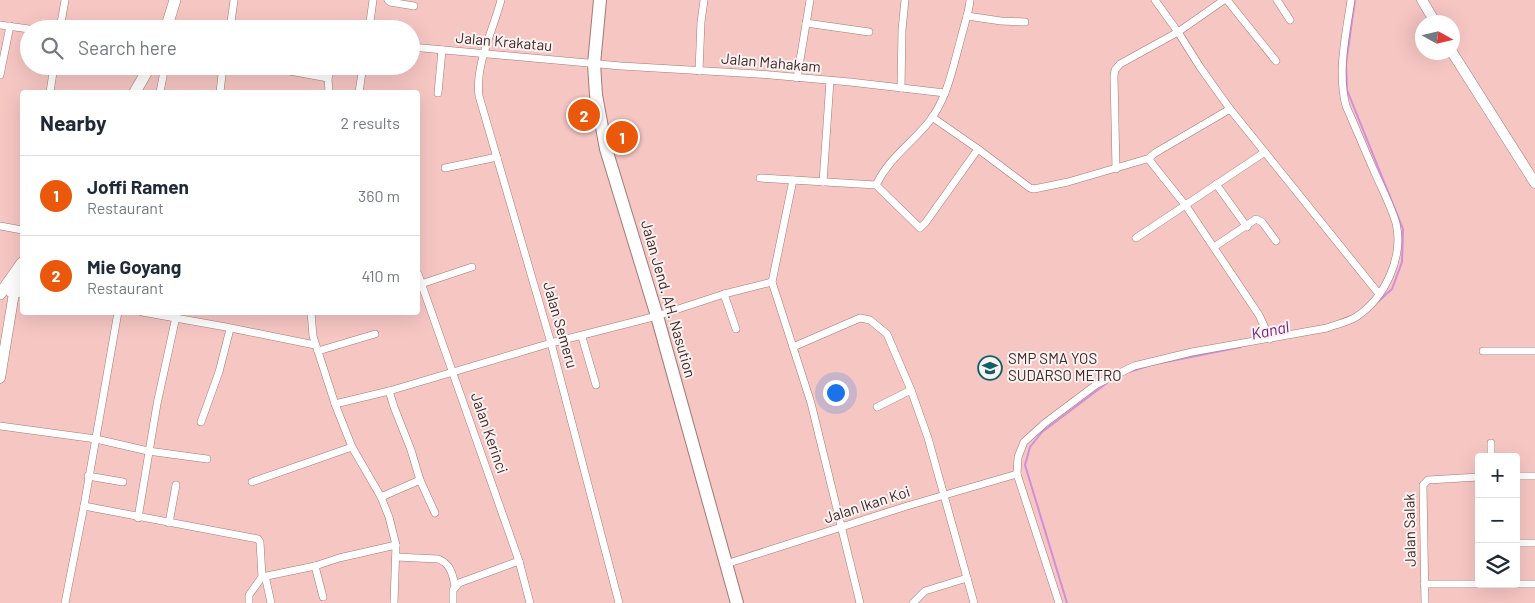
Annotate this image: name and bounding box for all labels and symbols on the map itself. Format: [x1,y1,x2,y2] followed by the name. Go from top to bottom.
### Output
[1415,15,1460,60] north arrow
[455,28,553,54] street label: Jalan Krakatau
[720,49,822,75] street label: Jalan Mahakam
[568,96,600,134] pin: 2
[606,118,638,156] pin: 1
[638,218,700,380] street label: Jalan Jend. AH. Nasution
[540,279,582,370] street label: Jalan Semeru
[1249,316,1291,343] water label: Kanal
[1008,349,1122,384] place label: SMP SMA YOS SUDARSO METRO
[977,355,1003,381] school or university icon: SMP SMA YOS SUDARSO METRO
[823,380,849,406] your location
[468,390,512,475] street label: Jalan Kerinci
[821,482,912,526] street label: Jalan Ikan Koi
[1399,493,1419,567] street label: Jalan Salak

